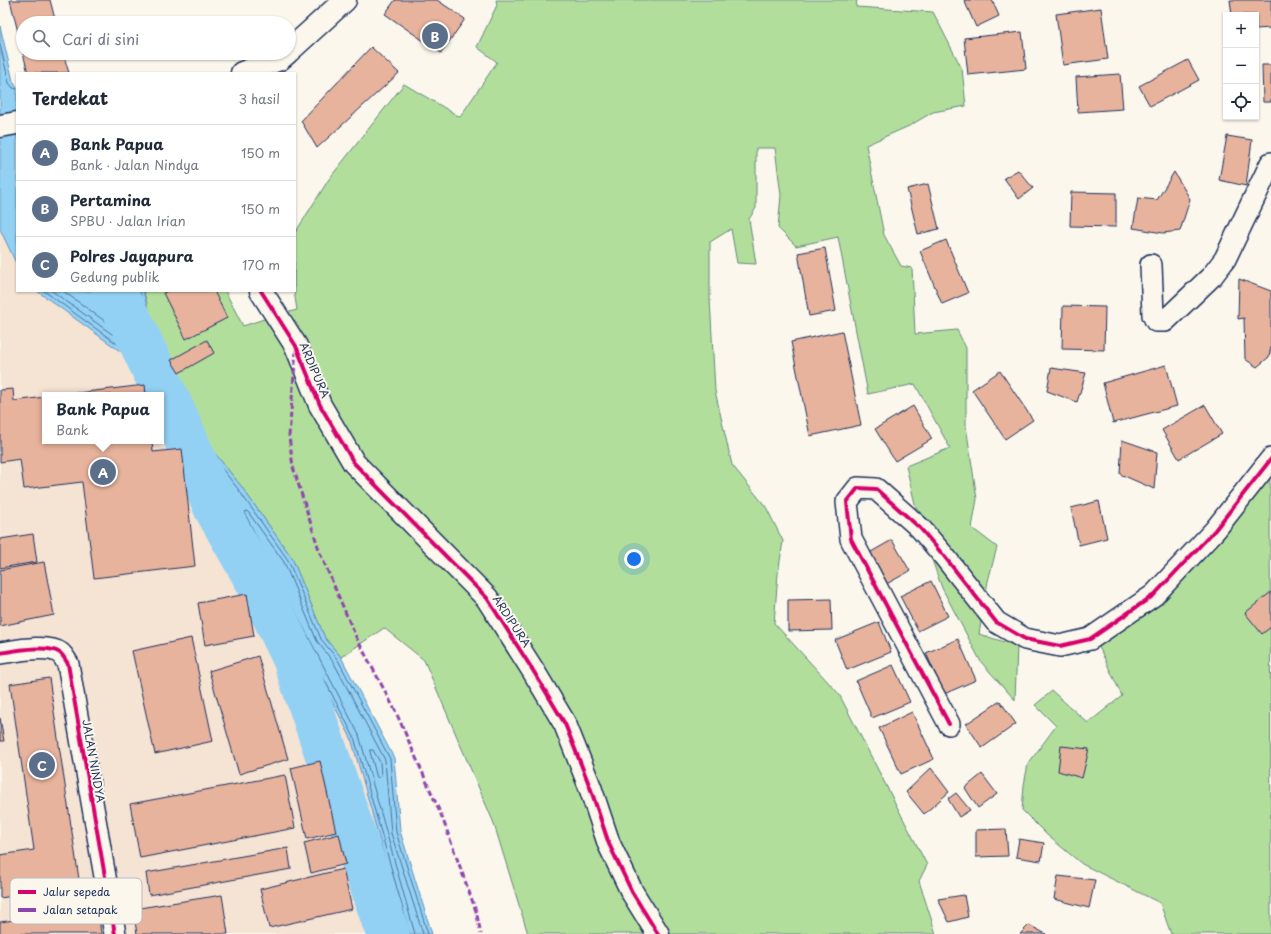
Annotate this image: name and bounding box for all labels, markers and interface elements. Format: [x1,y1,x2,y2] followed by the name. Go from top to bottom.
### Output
[1223,12,1259,120] map controls
[1223,12,1259,48] button: +
[16,16,296,60] search box
[422,21,448,51] pin: B
[30,27,52,49] icon: search
[62,27,139,50] text: Cari di sini
[1223,48,1259,84] button: −
[1223,84,1259,120] button: locate
[32,85,108,111] text: Terdekat
[239,89,280,108] text: 3 hasil
[70,132,164,155] text: Bank Papua
[40,143,50,162] text: A
[241,143,280,162] text: 150 m
[70,155,199,174] text: Bank · Jalan Nindya
[70,188,151,211] text: Pertamina
[41,199,49,218] text: B
[241,199,280,218] text: 150 m
[70,211,186,230] text: SPBU · Jalan Irian
[70,244,194,267] text: Polres Jayapura
[40,255,50,274] text: C
[242,255,280,274] text: 170 m
[70,267,159,286] text: Gedung publik
[296,340,335,401] street label: ARDIPURA
[42,392,164,444] popup
[56,397,150,420] text: Bank Papua
[56,420,89,439] text: Bank
[90,457,116,487] pin: A
[624,549,644,569] your location
[489,592,536,651] street label: ARDIPURA
[78,718,110,804] street label: JALAN NINDYA
[29,750,55,780] pin: C
[10,878,142,924] legend
[43,883,110,900] text: Jalur sepeda
[43,901,118,918] text: Jalan setapak

